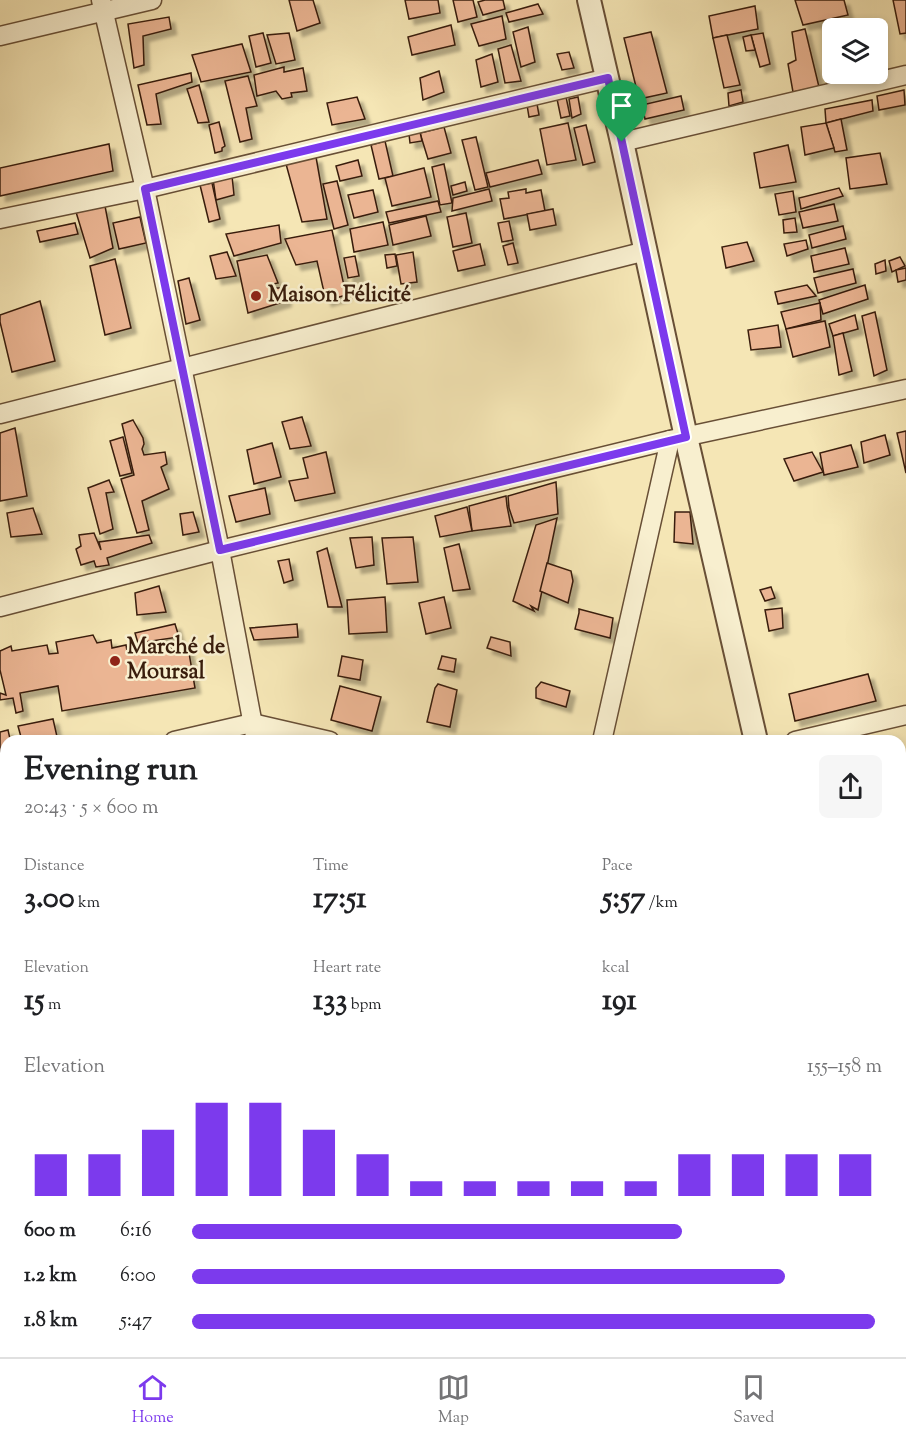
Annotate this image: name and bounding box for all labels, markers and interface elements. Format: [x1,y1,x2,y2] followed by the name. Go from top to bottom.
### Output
[822,18,888,84] map controls
[822,18,888,84] button: layers
[596,80,647,142] pin
[605,89,638,122] icon: arrive
[268,280,411,312] place label: Maison Félicité
[249,289,263,303] marker: Maison Félicité
[127,632,225,689] place label: Marché de Moursal
[108,654,122,668] marker: Marché de Moursal
[24,747,198,795] text: Evening run
[819,755,882,818] button: share
[24,794,158,823] text: 20:43 · 5 × 600 m
[24,855,84,878] text: Distance
[313,855,349,878] text: Time
[602,855,633,878] text: Pace
[24,878,75,921] text: 3.00
[313,878,367,921] text: 17:51
[602,878,645,921] text: 5:57
[75,892,100,915] text: km
[645,892,678,915] text: /km
[24,957,89,980] text: Elevation
[313,957,381,980] text: Heart rate
[602,957,630,980] text: kcal
[24,980,44,1023] text: 15
[313,980,347,1023] text: 133
[602,980,637,1023] text: 191
[44,994,61,1017] text: m
[347,994,382,1017] text: bpm
[24,1053,105,1082] text: Elevation
[807,1053,882,1082] text: 155–158 m
[24,1217,76,1246] text: 600 m
[120,1217,152,1246] text: 6:16
[24,1262,77,1291] text: 1.2 km
[120,1262,156,1291] text: 6:00
[24,1307,78,1336] text: 1.8 km
[120,1307,152,1336] text: 5:47
[132,1371,174,1430] tab: Home
[437,1371,470,1430] tab: Map
[733,1371,774,1430] tab: Saved

